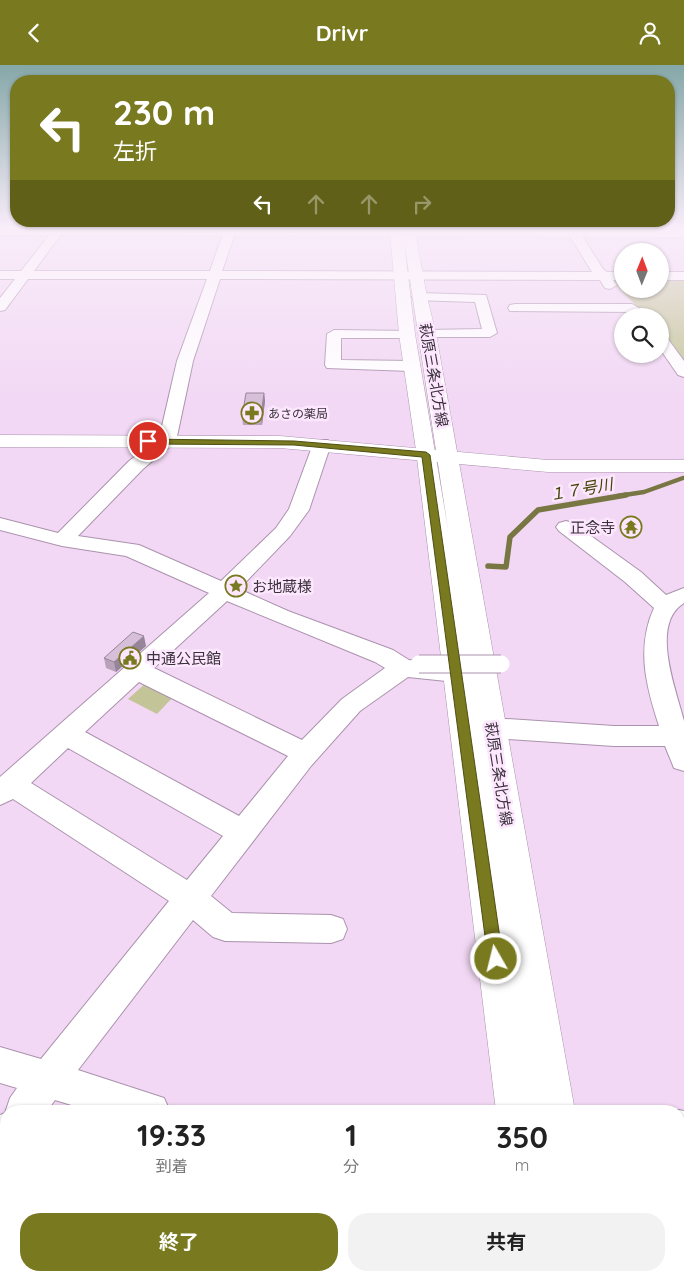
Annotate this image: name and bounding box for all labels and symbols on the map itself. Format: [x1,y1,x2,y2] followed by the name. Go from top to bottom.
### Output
[614,243,669,297] north arrow
[416,322,452,428] street label: 萩原三条北方線
[240,401,264,425] pharmacy icon: あさの薬局
[268,406,328,421] place label: あさの薬局
[127,420,169,462] pin
[548,473,616,504] water label: １７号川
[619,515,643,539] temple icon: 正念寺
[570,518,615,537] place label: 正念寺
[224,574,248,598] place icon: お地蔵様
[252,577,312,596] place label: お地蔵様
[118,646,142,670] public building icon: 中通公民館
[146,649,221,668] place label: 中通公民館
[481,721,517,827] street label: 萩原三条北方線
[469,932,521,984] position arrow

